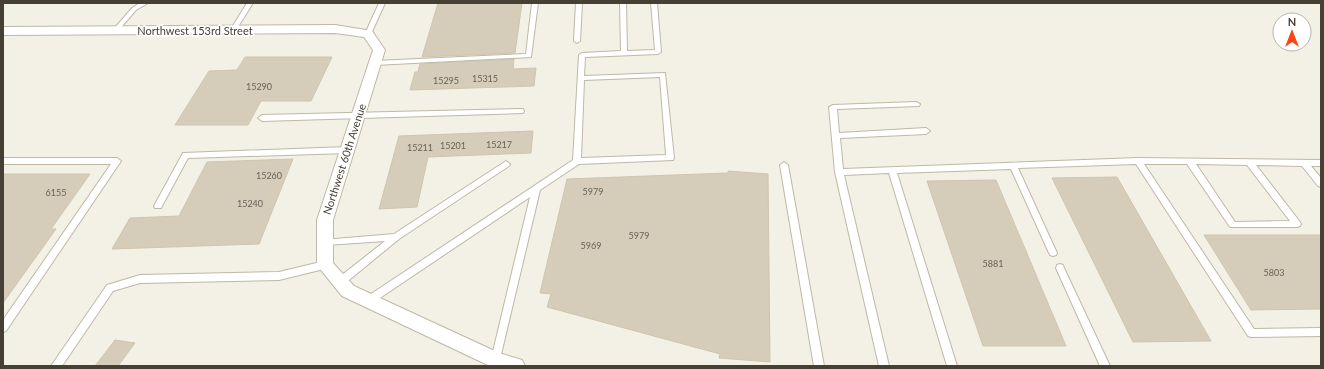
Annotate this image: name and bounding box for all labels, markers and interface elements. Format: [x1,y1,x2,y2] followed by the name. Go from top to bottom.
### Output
[1272,12,1312,52] north arrow
[1288,15,1296,28] text: N
[137,24,253,37] street label: Northwest 153rd Street
[472,73,498,84] house number: 15315
[433,75,459,86] house number: 15295
[246,81,272,92] house number: 15290
[320,102,368,216] street label: Northwest 60th Avenue
[486,139,512,150] house number: 15217
[440,140,466,151] house number: 15201
[407,142,433,153] house number: 15211
[256,170,282,181] house number: 15260
[583,186,603,197] house number: 5979
[46,187,66,198] house number: 6155
[237,198,263,209] house number: 15240
[629,230,649,241] house number: 5979
[581,240,601,251] house number: 5969
[983,258,1003,269] house number: 5881
[1264,267,1284,278] house number: 5803

